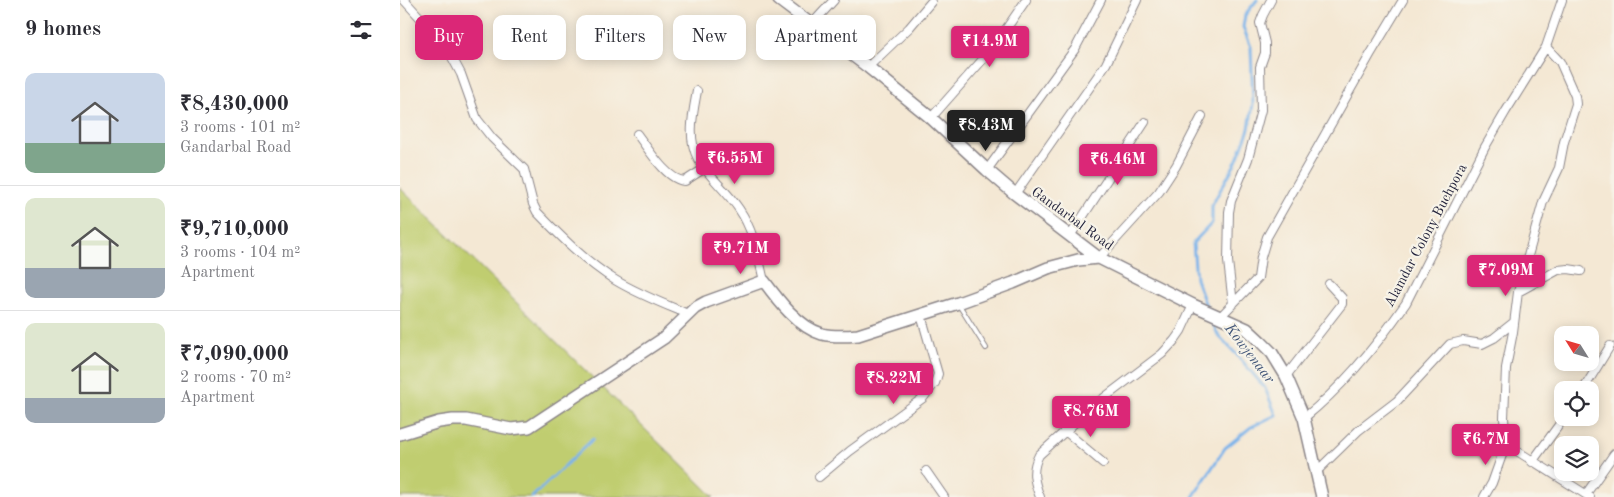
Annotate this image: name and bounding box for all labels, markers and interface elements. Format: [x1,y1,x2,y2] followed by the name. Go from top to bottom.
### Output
[415,15,483,60] chip: Buy
[493,15,566,60] chip: Rent
[576,15,663,60] chip: Filters
[673,15,746,60] chip: New
[756,15,876,60] chip: Apartment
[347,16,375,44] icon: filters
[25,19,101,40] text: 9 homes
[949,26,1031,68] pin: ₹14.9M
[962,34,1018,50] text: ₹14.9M
[65,93,125,153] icon: home
[180,94,289,115] text: ₹8,430,000
[945,110,1027,152] pin: ₹8.43M
[958,118,1014,134] text: ₹8.43M
[180,120,300,136] text: 3 rooms · 101 m²
[180,140,291,156] text: Gandarbal Road
[694,142,776,185] pin: ₹6.55M
[1077,144,1159,186] pin: ₹6.46M
[707,151,763,167] text: ₹6.55M
[1090,152,1146,168] text: ₹6.46M
[1382,161,1470,309] street label: Alamdar Colony Buchpora
[1029,184,1116,253] street label: Gandarbal Road
[65,218,125,278] icon: home
[180,219,289,240] text: ₹9,710,000
[700,232,782,275] pin: ₹9.71M
[713,241,769,257] text: ₹9.71M
[180,245,300,261] text: 3 rooms · 104 m²
[1465,254,1547,297] pin: ₹7.09M
[1478,263,1534,279] text: ₹7.09M
[180,265,255,281] text: Apartment
[1220,320,1277,387] water label: Kowjenaar
[1554,326,1599,371] north arrow
[1554,326,1599,481] map controls
[65,343,125,403] icon: home
[180,344,289,365] text: ₹7,090,000
[853,362,935,405] pin: ₹8.22M
[180,370,291,386] text: 2 rooms · 70 m²
[866,371,922,387] text: ₹8.22M
[1554,381,1599,426] button: locate
[180,390,255,406] text: Apartment
[1050,396,1132,438] pin: ₹8.76M
[1063,404,1119,420] text: ₹8.76M
[1451,424,1521,466] pin: ₹6.7M
[1463,432,1509,448] text: ₹6.7M
[1554,436,1599,481] button: layers

